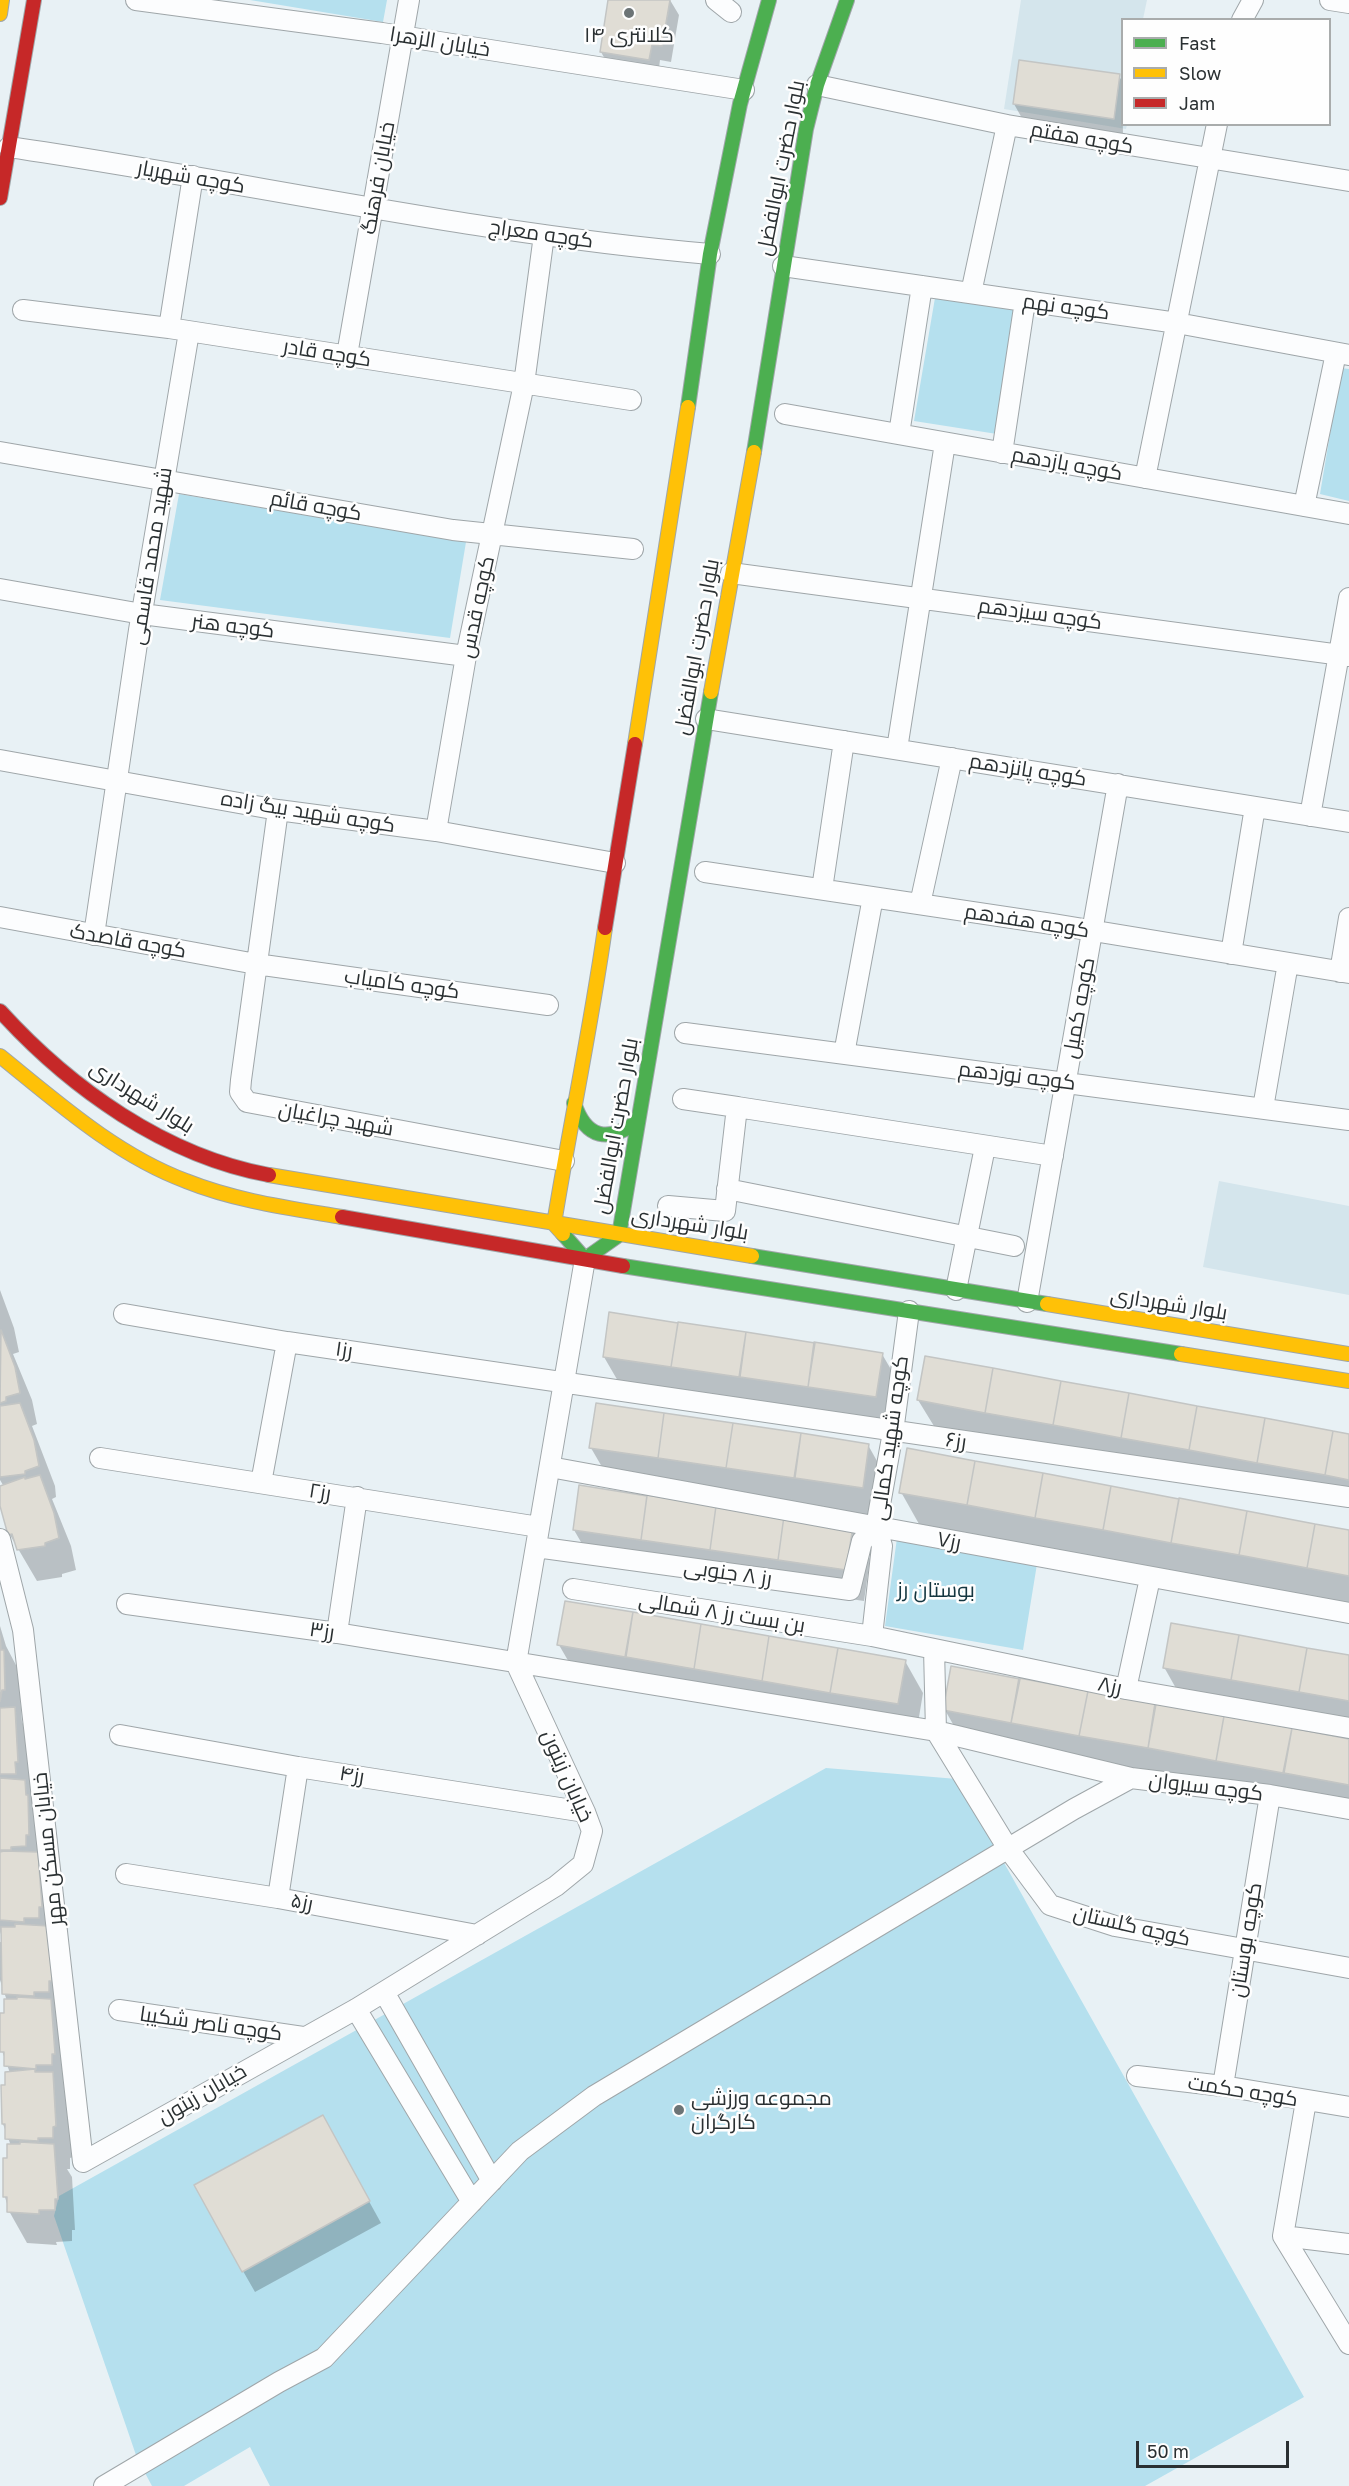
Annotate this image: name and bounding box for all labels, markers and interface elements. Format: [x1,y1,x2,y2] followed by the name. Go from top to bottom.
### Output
[622,6,636,20] marker: کلانتری ۱۴
[1121,18,1331,126] legend
[388,22,492,62] street label: خیابان الزهرا
[584,22,674,48] place label: کلانتری ۱۴
[1179,32,1216,54] text: Fast
[1179,62,1221,84] text: Slow
[752,78,810,258] street label: بلوار حضرت ابوالفضل
[1179,92,1215,114] text: Jam
[1028,117,1136,159] street label: کوچه هفتم
[356,120,400,236] street label: خیابان فرهنگ
[135,155,247,199] street label: کوچه شهریار
[487,214,595,254] street label: کوچه معراج
[1021,288,1111,326] street label: کوچه نهم
[281,334,373,372] street label: کوچه قادر
[1010,442,1124,486] street label: کوچه یازدهم
[124,465,178,647] street label: شهید محمد قاسمی
[268,486,364,526] street label: کوچه قائم
[454,554,500,660] street label: کوچه قدس
[669,557,725,737] street label: بلوار حضرت ابوالفضل
[976,593,1104,635] street label: کوچه سیزدهم
[190,608,276,644] street label: کوچه هنر
[967,748,1089,792] street label: کوچه پانزدهم
[219,786,397,838] street label: کوچه شهید بیگ زاده
[963,899,1091,943] street label: کوچه هفدهم
[68,918,188,964] street label: کوچه قاصدک
[1058,955,1100,1061] street label: کوچه کمیل
[343,963,461,1005] street label: کوچه کامیاب
[588,1036,644,1216] street label: بلوار حضرت ابوالفضل
[85,1055,199,1139] street label: بلوار شهرداری
[957,1056,1077,1096] street label: کوچه نوزدهم
[277,1096,395,1142] street label: شهید چراغیان
[630,1202,750,1246] street label: بلوار شهرداری
[1109,1282,1229,1326] street label: بلوار شهرداری
[334,1336,354,1364] street label: رز۱
[866,1354,914,1522] street label: کوچه شهید کمالی
[944,1427,968,1455] street label: رز۶
[307,1478,333,1506] street label: رز۲
[935,1526,963,1556] street label: رز۷
[682,1554,774,1592] street label: رز ۸ جنوبی
[897,1577,975,1603] park label: بوستان رز
[637,1587,807,1639] street label: بن بست رز ۸ شمالی
[308,1617,336,1645] street label: رز۳
[1096,1671,1124,1701] street label: رز۸
[535,1726,599,1826] street label: خیابان زیتون
[338,1761,366,1789] street label: رز۴
[1147,1767,1265,1807] street label: کوچه سیروان
[27,1771,69,1927] street label: خیابان مسکن مهر
[1224,1881,1268,1999] street label: کوچه بوستان
[289,1887,315,1917] street label: رز۵
[1071,1900,1193,1952] street label: کوچه گلستان
[138,2002,284,2046] street label: کوچه ناصر شکیبا
[153,2058,251,2130] street label: خیابان زیتون
[1186,2070,1300,2112] street label: کوچه حکمت
[691,2085,832,2135] place label: مجموعه ورزشی کارگران
[672,2103,686,2117] marker: مجموعه ورزشی کارگران
[1139,2429,1292,2467] scale bar
[1147,2440,1189,2462] text: 50 m

